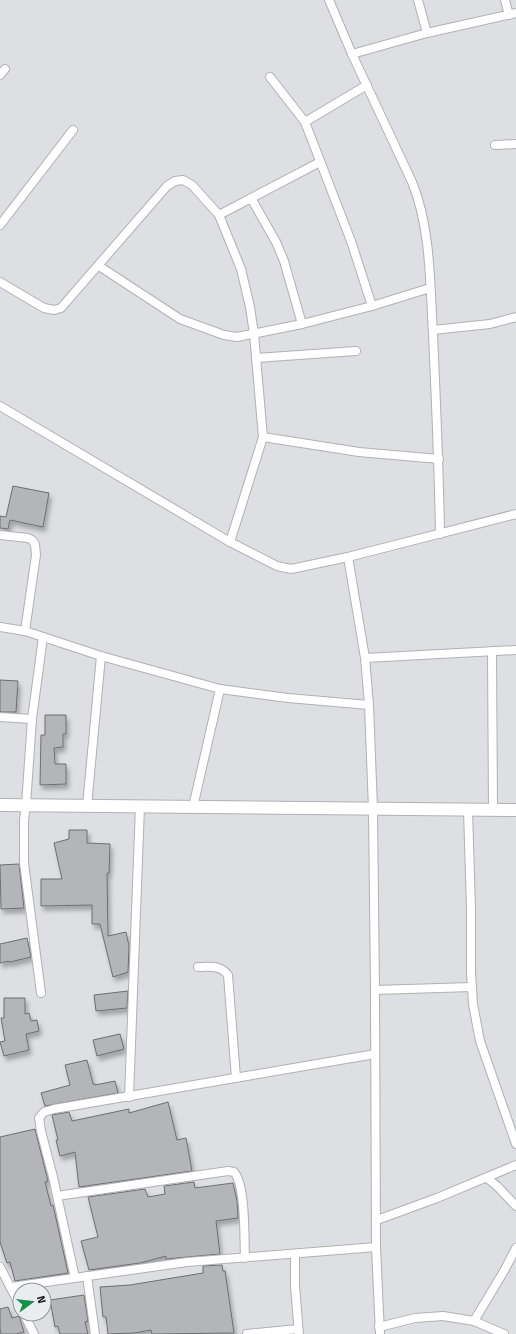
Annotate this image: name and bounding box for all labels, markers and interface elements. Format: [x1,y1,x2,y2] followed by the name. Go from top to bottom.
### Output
[12,1282,52,1322] north arrow
[34,1294,48,1305] text: N

